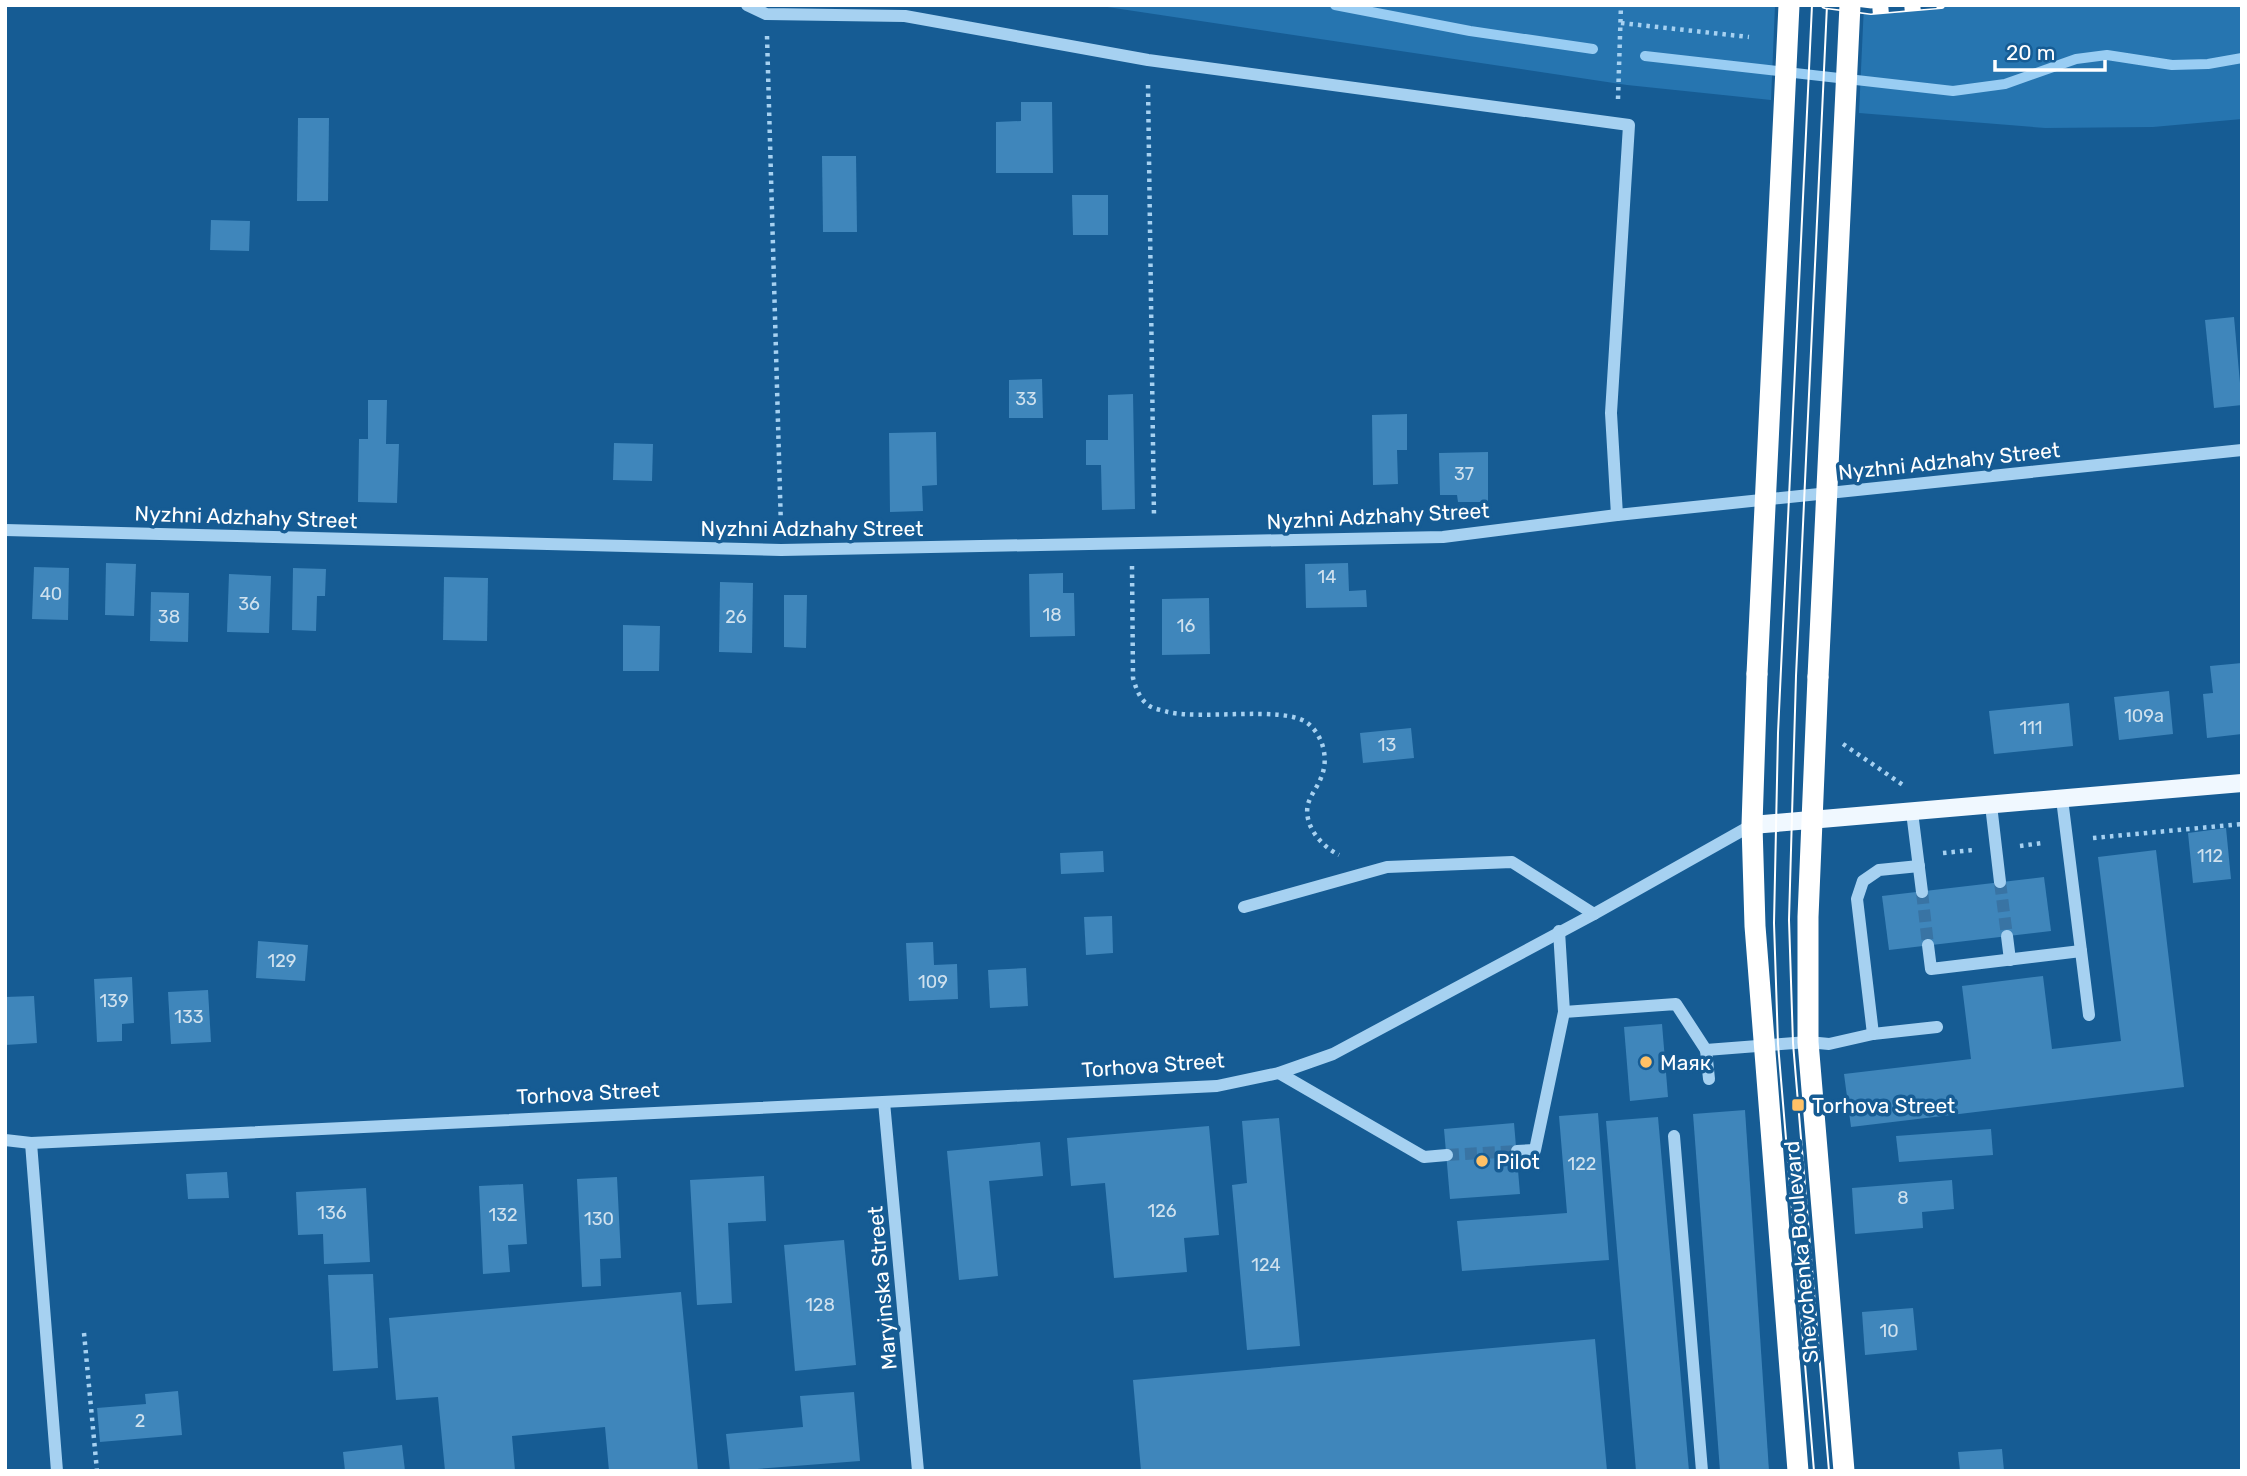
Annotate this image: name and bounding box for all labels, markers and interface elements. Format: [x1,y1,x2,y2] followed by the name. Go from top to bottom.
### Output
[1995,28,2105,72] scale bar
[2006,40,2055,65] text: 20 m
[1015,388,1037,410] house number: 33
[1837,437,2061,485] street label: Nyzhni Adzhahy Street
[1454,463,1474,485] house number: 37
[1266,498,1490,534] street label: Nyzhni Adzhahy Street
[134,501,358,533] street label: Nyzhni Adzhahy Street
[701,516,923,541] street label: Nyzhni Adzhahy Street
[1318,566,1336,588] house number: 14
[40,583,62,605] house number: 40
[238,593,260,615] house number: 36
[1042,604,1062,626] house number: 18
[158,606,180,628] house number: 38
[725,606,747,628] house number: 26
[1177,615,1195,637] house number: 16
[2124,705,2164,727] house number: 109а
[2019,717,2043,739] house number: 111
[1378,734,1396,756] house number: 13
[2197,845,2223,867] house number: 112
[268,950,296,972] house number: 129
[918,971,948,993] house number: 109
[99,990,129,1012] house number: 139
[174,1006,204,1028] house number: 133
[1081,1048,1225,1082] street label: Torhova Street
[1660,1050,1711,1075] place label: Маяк
[1638,1054,1654,1070] marker: Маяк
[516,1077,660,1109] street label: Torhova Street
[1812,1093,1955,1118] place label: Torhova Street
[1790,1097,1806,1113] marker: Torhova Street
[1779,1140,1823,1364] street label: Shevchenka Boulevard
[1496,1149,1540,1174] place label: Pilot
[1474,1153,1490,1169] marker: Pilot
[1568,1153,1596,1175] house number: 122
[1897,1187,1909,1209] house number: 8
[1147,1200,1177,1222] house number: 126
[317,1202,347,1224] house number: 136
[488,1204,518,1226] house number: 132
[862,1205,902,1371] street label: Maryinska Street
[584,1208,614,1230] house number: 130
[1251,1254,1281,1276] house number: 124
[805,1294,835,1316] house number: 128
[1879,1320,1899,1342] house number: 10
[135,1410,145,1432] house number: 2

